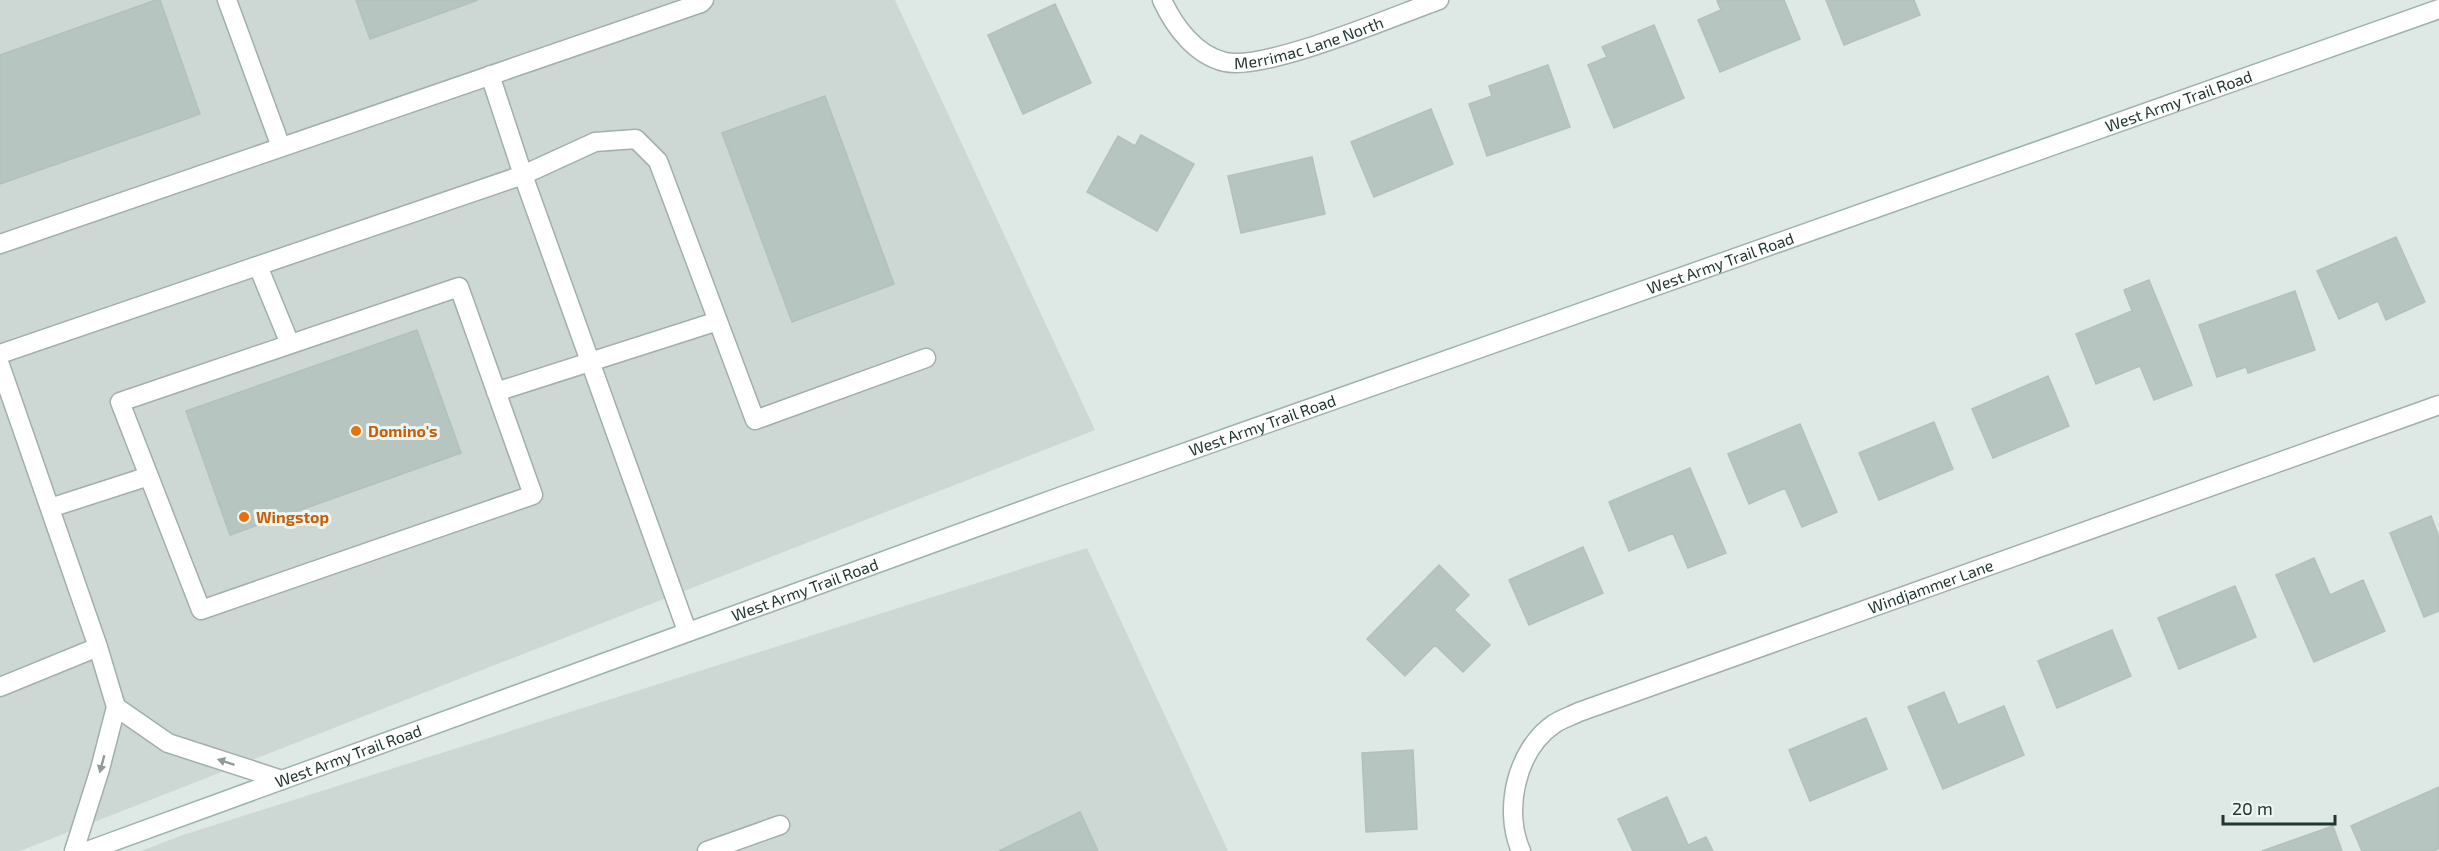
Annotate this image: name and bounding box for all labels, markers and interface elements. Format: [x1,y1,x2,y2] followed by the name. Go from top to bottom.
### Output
[1234,12,1386,72] street label: Merrimac Lane North
[2102,66,2254,135] street label: West Army Trail Road
[1644,228,1796,297] street label: West Army Trail Road
[1186,390,1338,459] street label: West Army Trail Road
[368,421,438,440] place label: Domino's
[349,424,363,438] marker: Domino's
[256,507,329,526] place label: Wingstop
[237,510,251,524] marker: Wingstop
[729,554,881,624] street label: West Army Trail Road
[1865,555,1996,617] street label: Windjammer Lane
[272,720,424,791] street label: West Army Trail Road
[96,755,106,773] one-way arrow
[217,757,235,766] one-way arrow
[2223,788,2336,826] scale bar
[2232,797,2273,819] text: 20 m

